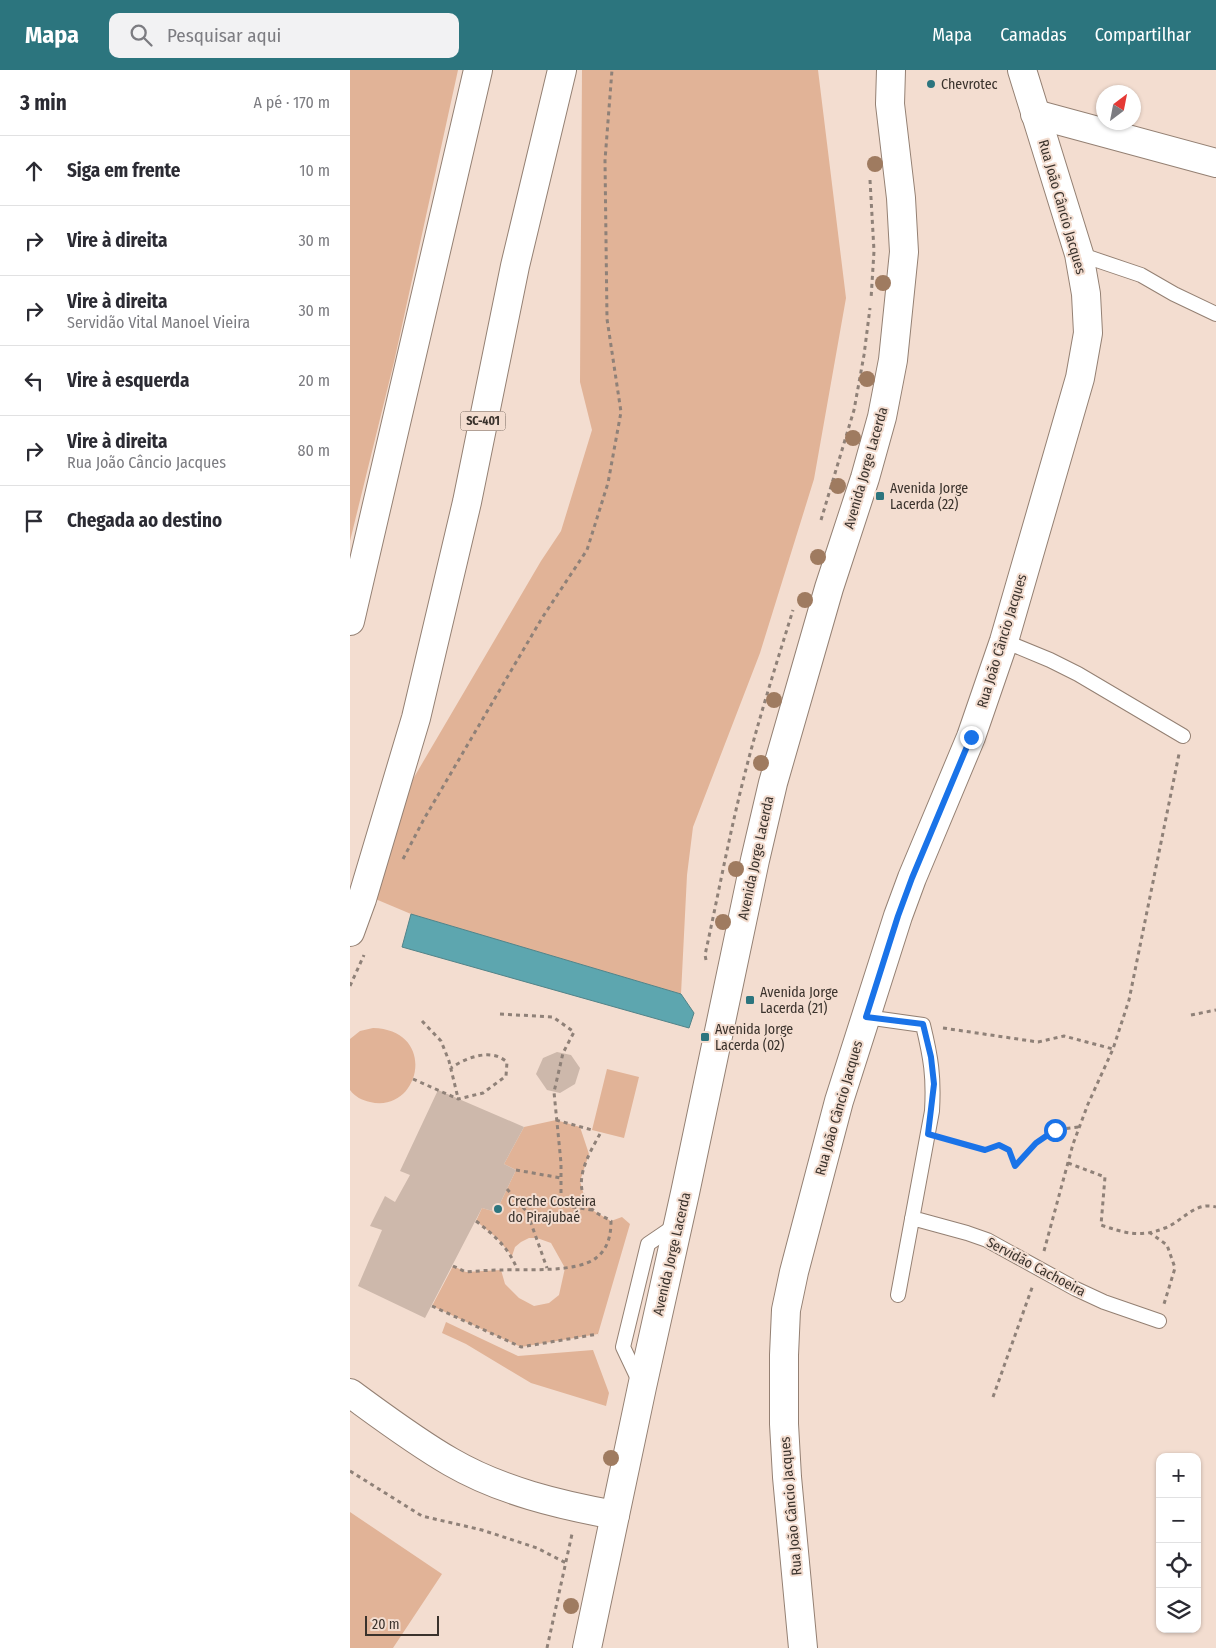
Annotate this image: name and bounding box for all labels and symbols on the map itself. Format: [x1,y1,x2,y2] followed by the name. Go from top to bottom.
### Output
[941,76,998,93] place label: Chevrotec
[925,78,937,90] marker: Chevrotec
[1096,85,1141,130] north arrow
[1035,138,1089,276] street label: Rua João Câncio Jacques
[840,405,892,531] street label: Avenida Jorge Lacerda
[460,412,506,431] road number: SC-401
[890,480,968,513] place label: Avenida Jorge Lacerda (22)
[874,490,886,502] marker: Avenida Jorge Lacerda (22)
[974,572,1030,710] street label: Rua João Câncio Jacques
[960,726,983,749] route end
[735,795,777,921] street label: Avenida Jorge Lacerda
[760,984,838,1017] place label: Avenida Jorge Lacerda (21)
[744,994,756,1006] marker: Avenida Jorge Lacerda (21)
[715,1021,793,1054] place label: Avenida Jorge Lacerda (02)
[699,1031,711,1043] marker: Avenida Jorge Lacerda (02)
[812,1039,866,1177] street label: Rua João Câncio Jacques
[1044,1119,1067,1142] route start
[650,1191,694,1317] street label: Avenida Jorge Lacerda
[508,1193,596,1226] place label: Creche Costeira do Pirajubaé
[492,1203,504,1215] marker: Creche Costeira do Pirajubaé
[984,1234,1089,1300] street label: Servidão Cachoeira
[776,1436,806,1576] street label: Rua João Câncio Jacques
[365,1613,439,1636] scale bar

